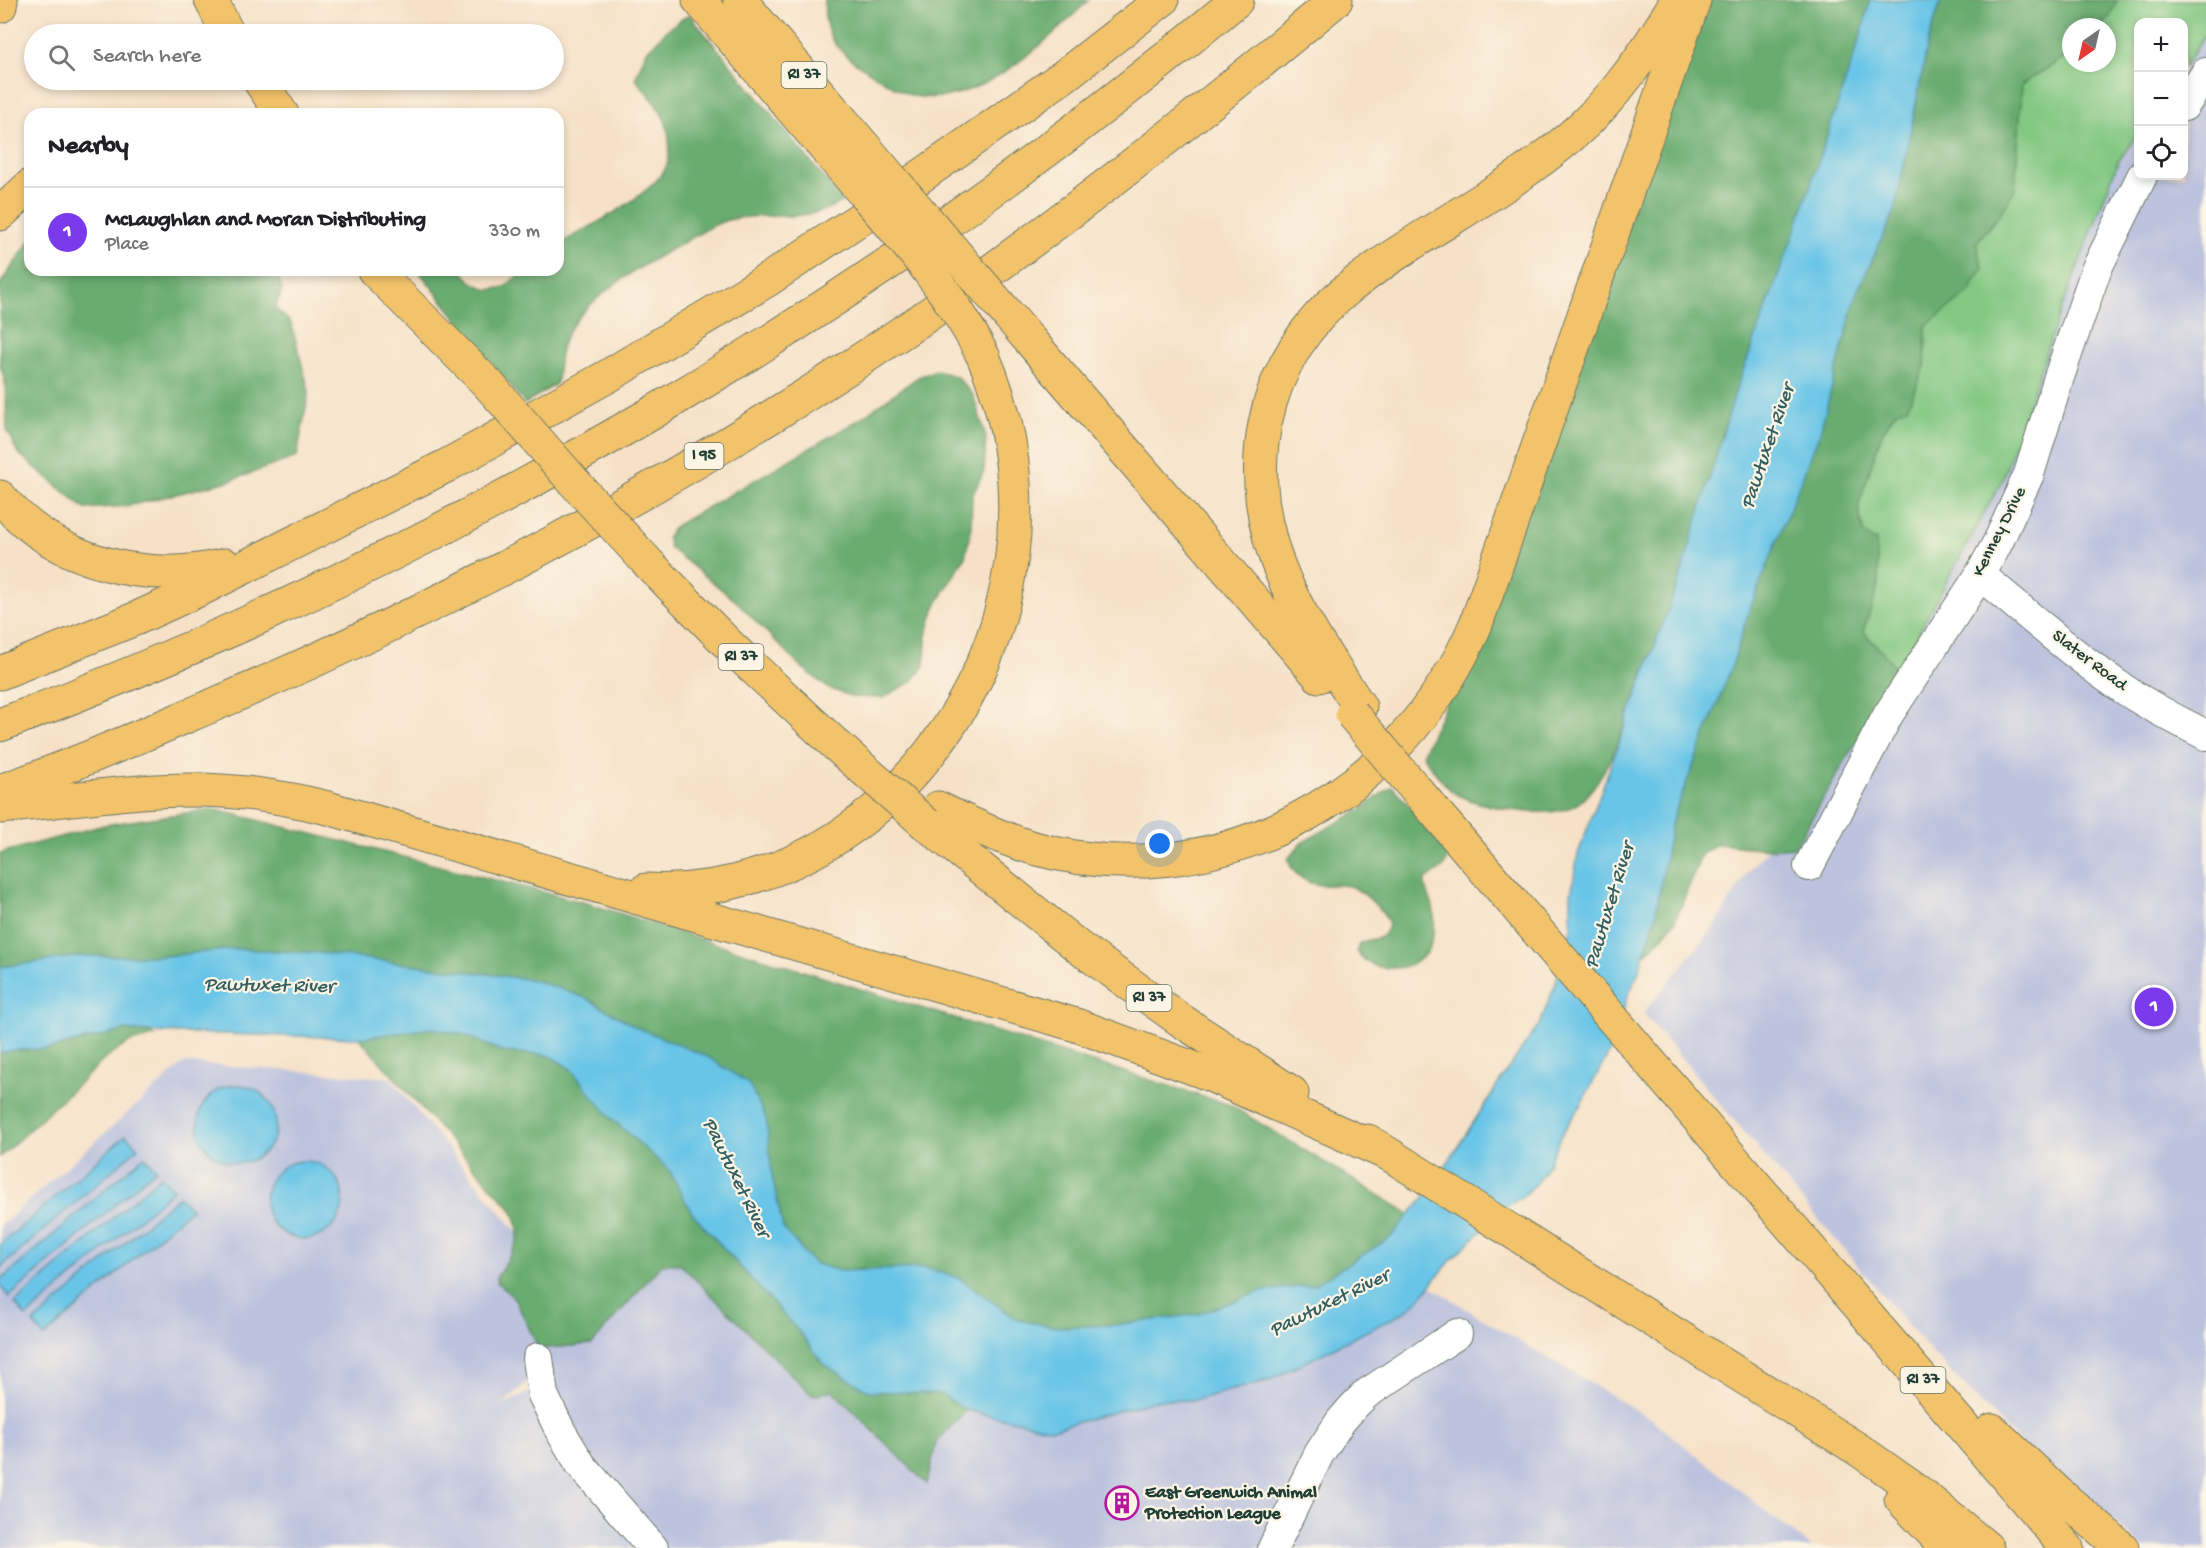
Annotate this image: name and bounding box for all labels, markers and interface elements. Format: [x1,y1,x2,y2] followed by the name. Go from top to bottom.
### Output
[2062,18,2116,72] north arrow
[2134,18,2188,180] map controls
[2134,18,2188,72] button: +
[24,24,564,90] search box
[45,41,78,74] icon: search
[93,44,201,70] text: Search here
[782,62,826,88] road number: RI 37
[2134,72,2188,126] button: −
[2134,126,2188,180] button: locate
[48,132,129,163] text: Nearby
[105,208,426,234] text: McLaughlan and Moran Distributing
[63,221,72,244] text: 1
[489,221,540,244] text: 330 m
[105,234,149,257] text: Place
[1737,378,1802,512] water label: Pawtuxet River
[684,443,724,469] road number: I 95
[1968,483,2032,580] street label: Kenney Drive
[2047,626,2132,697] street label: Slater Road
[718,644,764,670] road number: RI 37
[1145,829,1174,858] your location
[1581,837,1642,972] water label: Pawtuxet River
[204,974,338,1000] water label: Pawtuxet River
[2134,984,2174,1030] pin: 1
[1126,985,1172,1011] road number: RI 37
[696,1115,776,1245] water label: Pawtuxet River
[1267,1263,1397,1343] water label: Pawtuxet River
[1900,1367,1946,1393] road number: RI 37
[1144,1483,1317,1525] place label: East Greenwich Animal Protection League
[1104,1485,1140,1521] building icon: East Greenwich Animal Protection League

